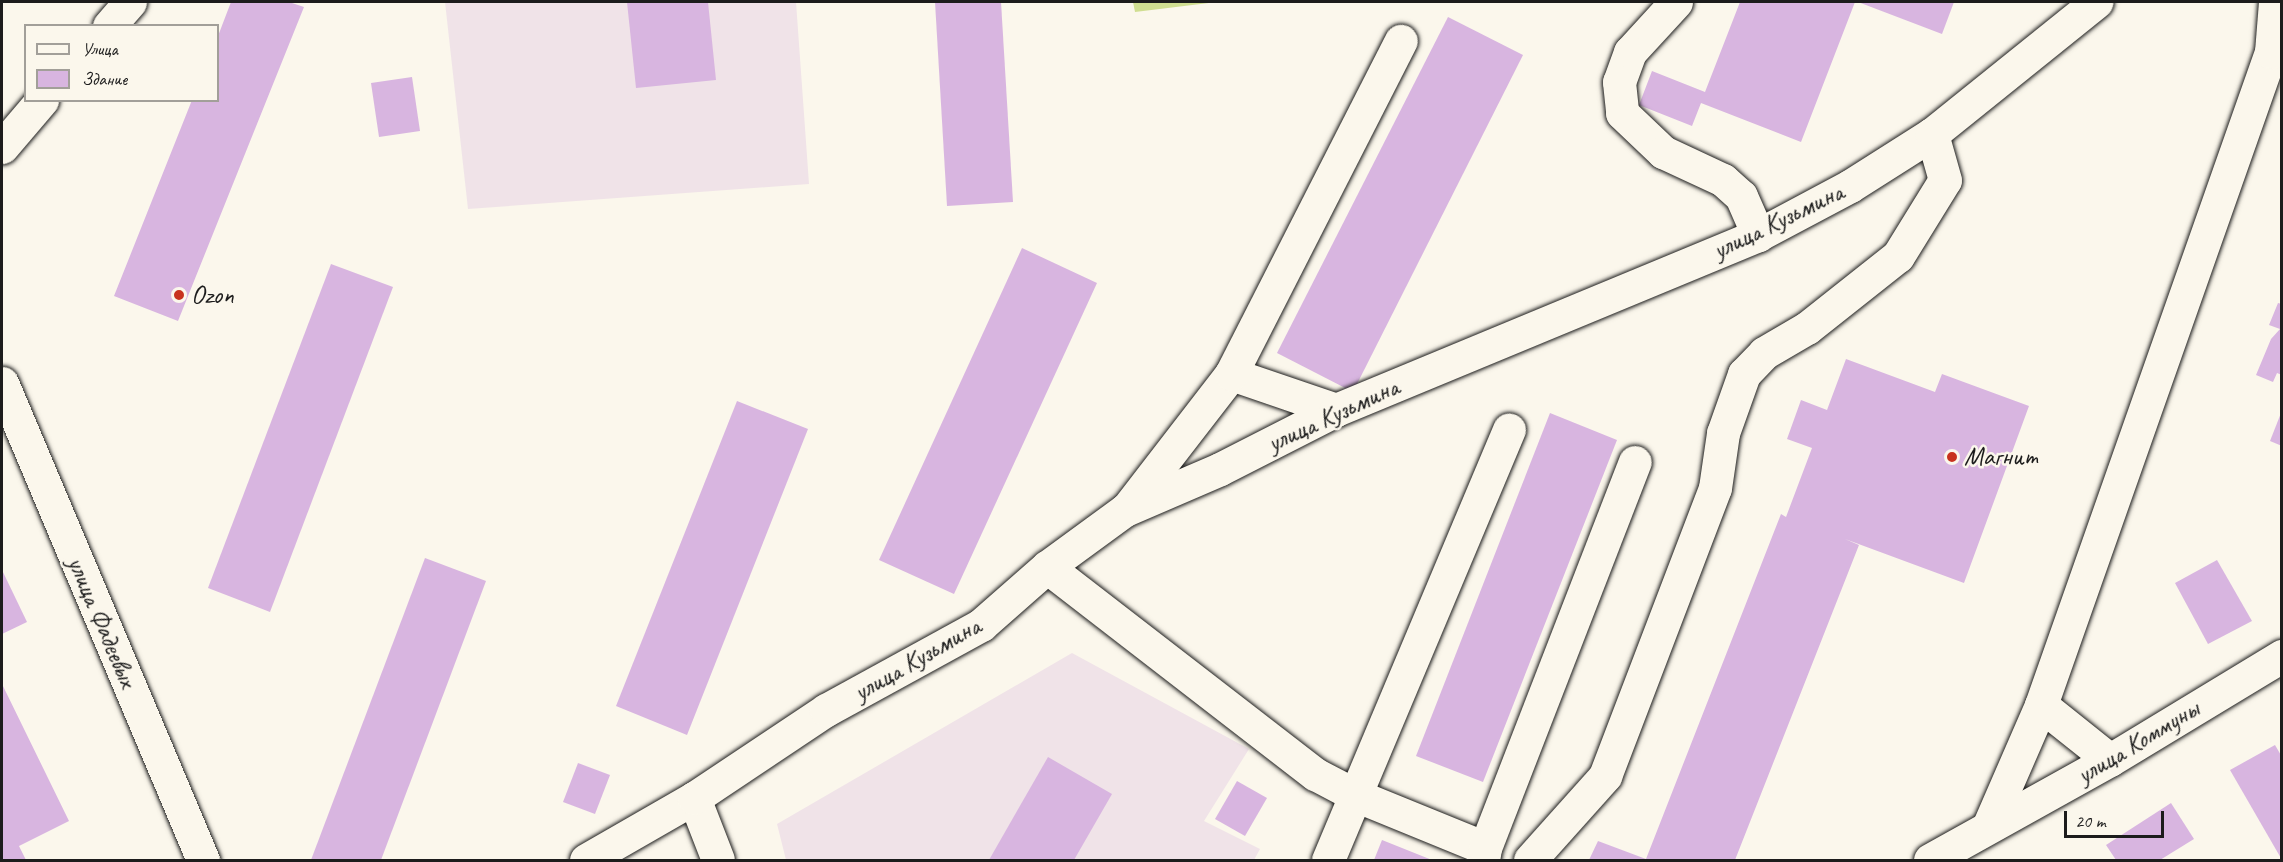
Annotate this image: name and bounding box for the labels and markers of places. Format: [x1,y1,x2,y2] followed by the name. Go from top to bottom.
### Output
[191,279,234,311] place label: Ozon
[172,288,186,302] marker: Ozon
[1964,441,2038,473] place label: Магнит
[1945,450,1959,464] marker: Магнит

